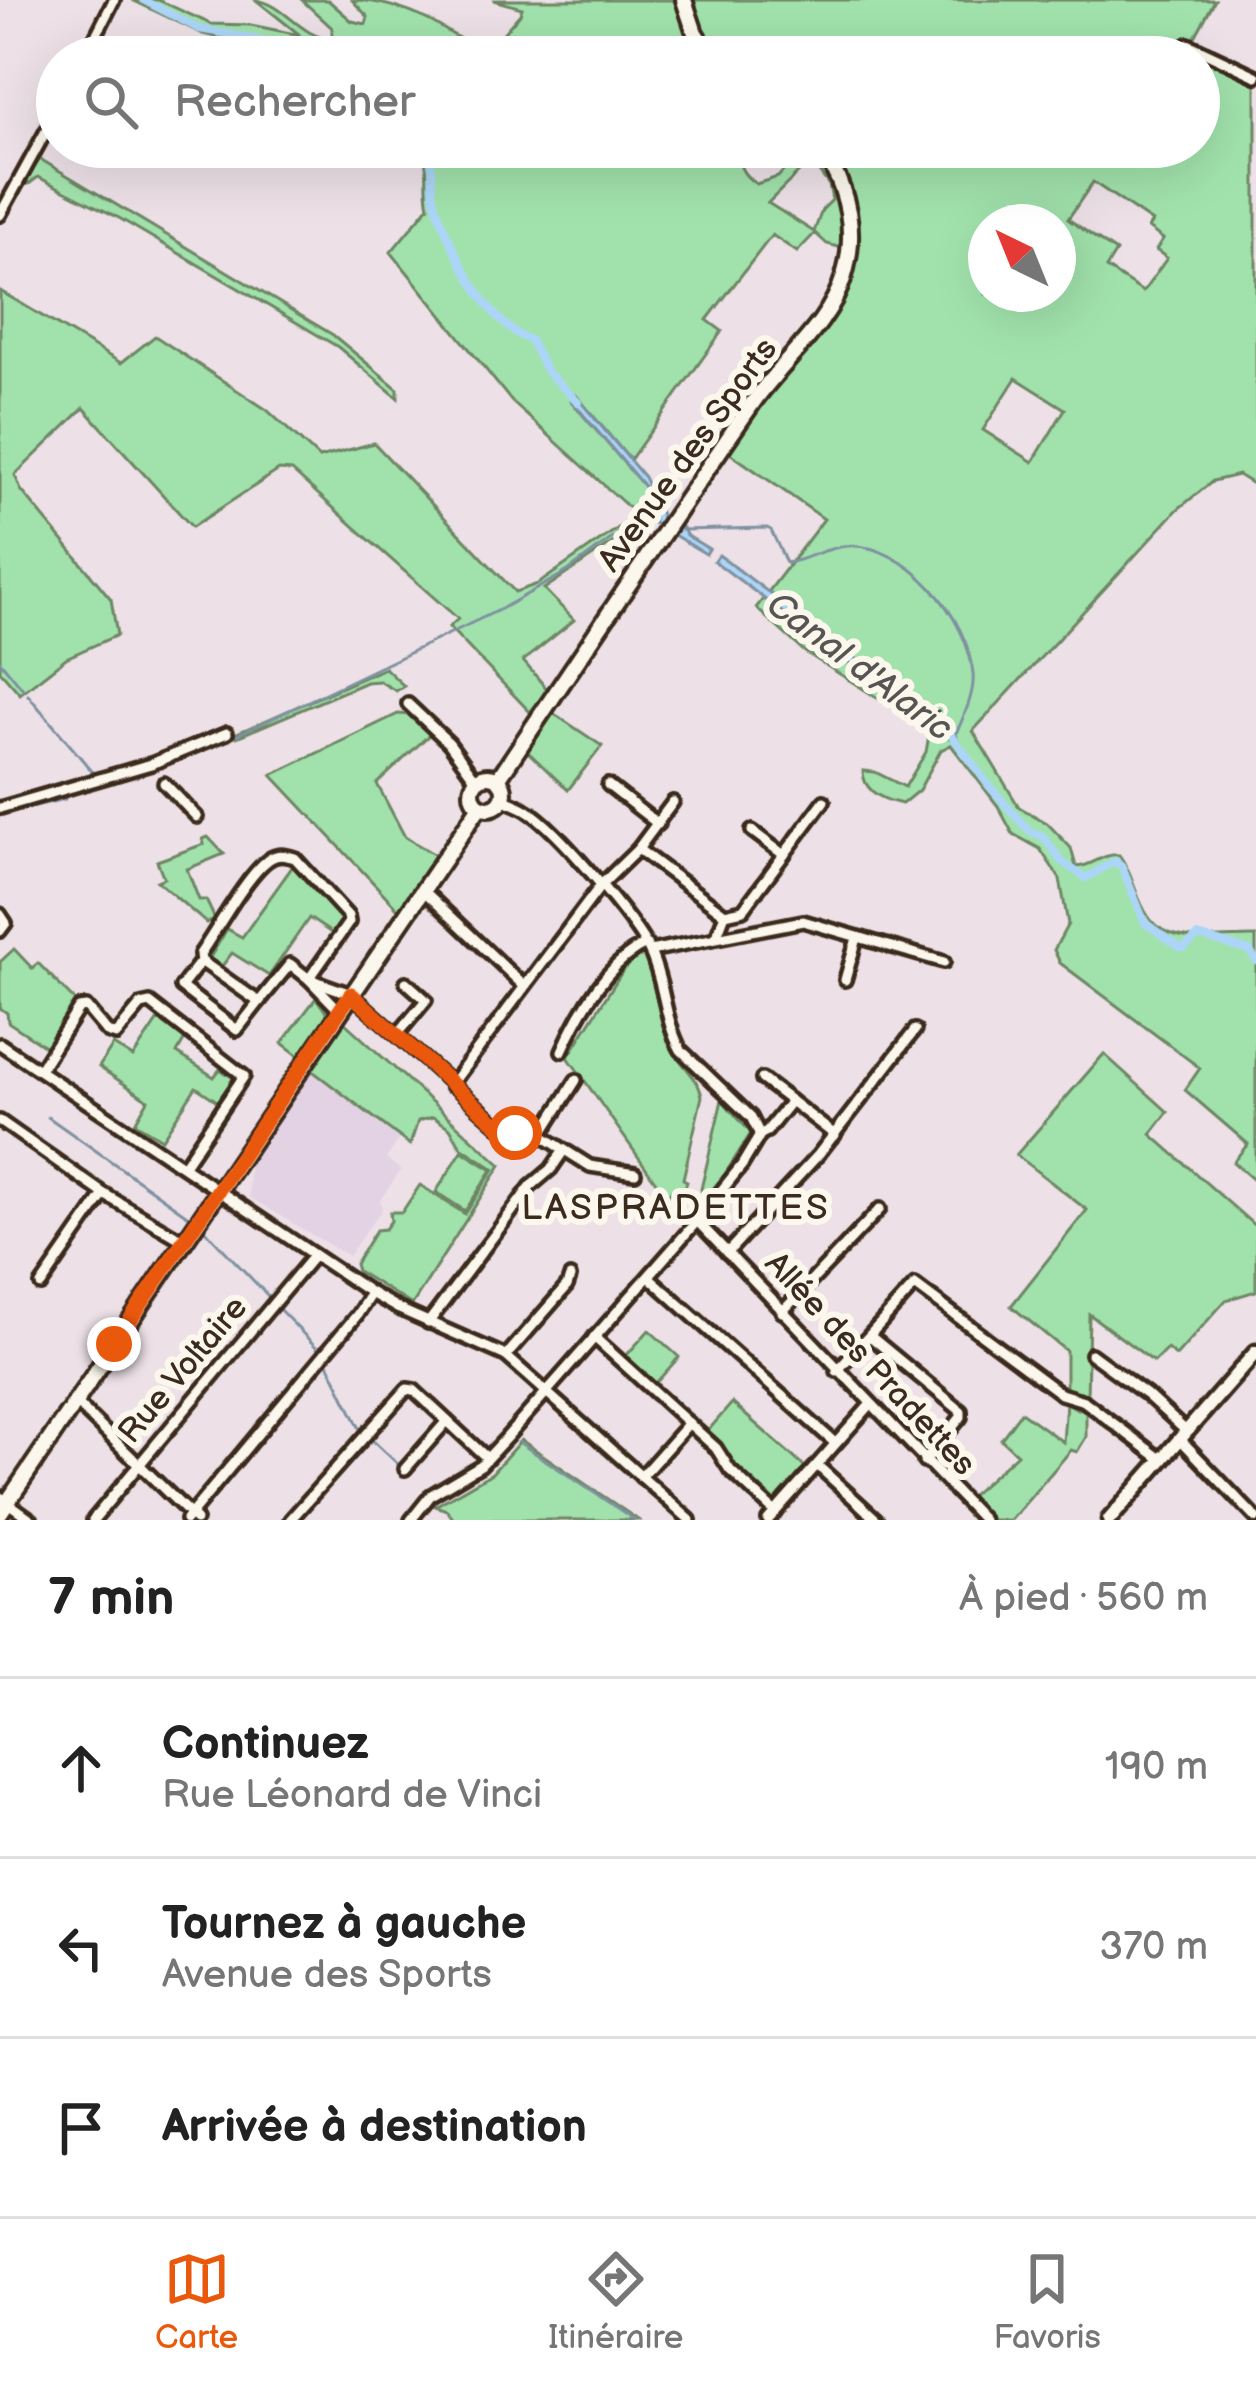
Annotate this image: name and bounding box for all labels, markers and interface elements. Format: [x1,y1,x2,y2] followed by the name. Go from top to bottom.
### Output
[36,36,1220,168] search box
[78,69,144,135] icon: search
[174,75,415,130] text: Rechercher
[968,204,1076,312] north arrow
[590,330,786,580] street label: Avenue des Sports
[758,583,960,751] water label: Canal d'Alaric
[488,1106,542,1160] route start
[521,1187,831,1230] district label: LASPRADETTES
[756,1244,984,1484] street label: Allée des Pradettes
[110,1288,256,1452] street label: Rue Voltaire
[87,1317,141,1371] route end
[48,1568,174,1629] text: 7 min
[959,1575,1208,1622] text: À pied · 560 m
[162,1717,369,1772] text: Continuez
[48,1735,114,1801] icon: ahead
[1105,1744,1208,1791] text: 190 m
[162,1772,542,1819] text: Rue Léonard de Vinci
[162,1897,526,1952] text: Tournez à gauche
[48,1915,114,1981] icon: left
[1099,1924,1208,1971] text: 370 m
[162,1952,492,1999] text: Avenue des Sports
[48,2095,114,2161] icon: arrive
[162,2100,587,2155] text: Arrivée à destination
[155,2246,238,2358] tab: Carte
[548,2246,683,2358] tab: Itinéraire
[993,2246,1101,2358] tab: Favoris

